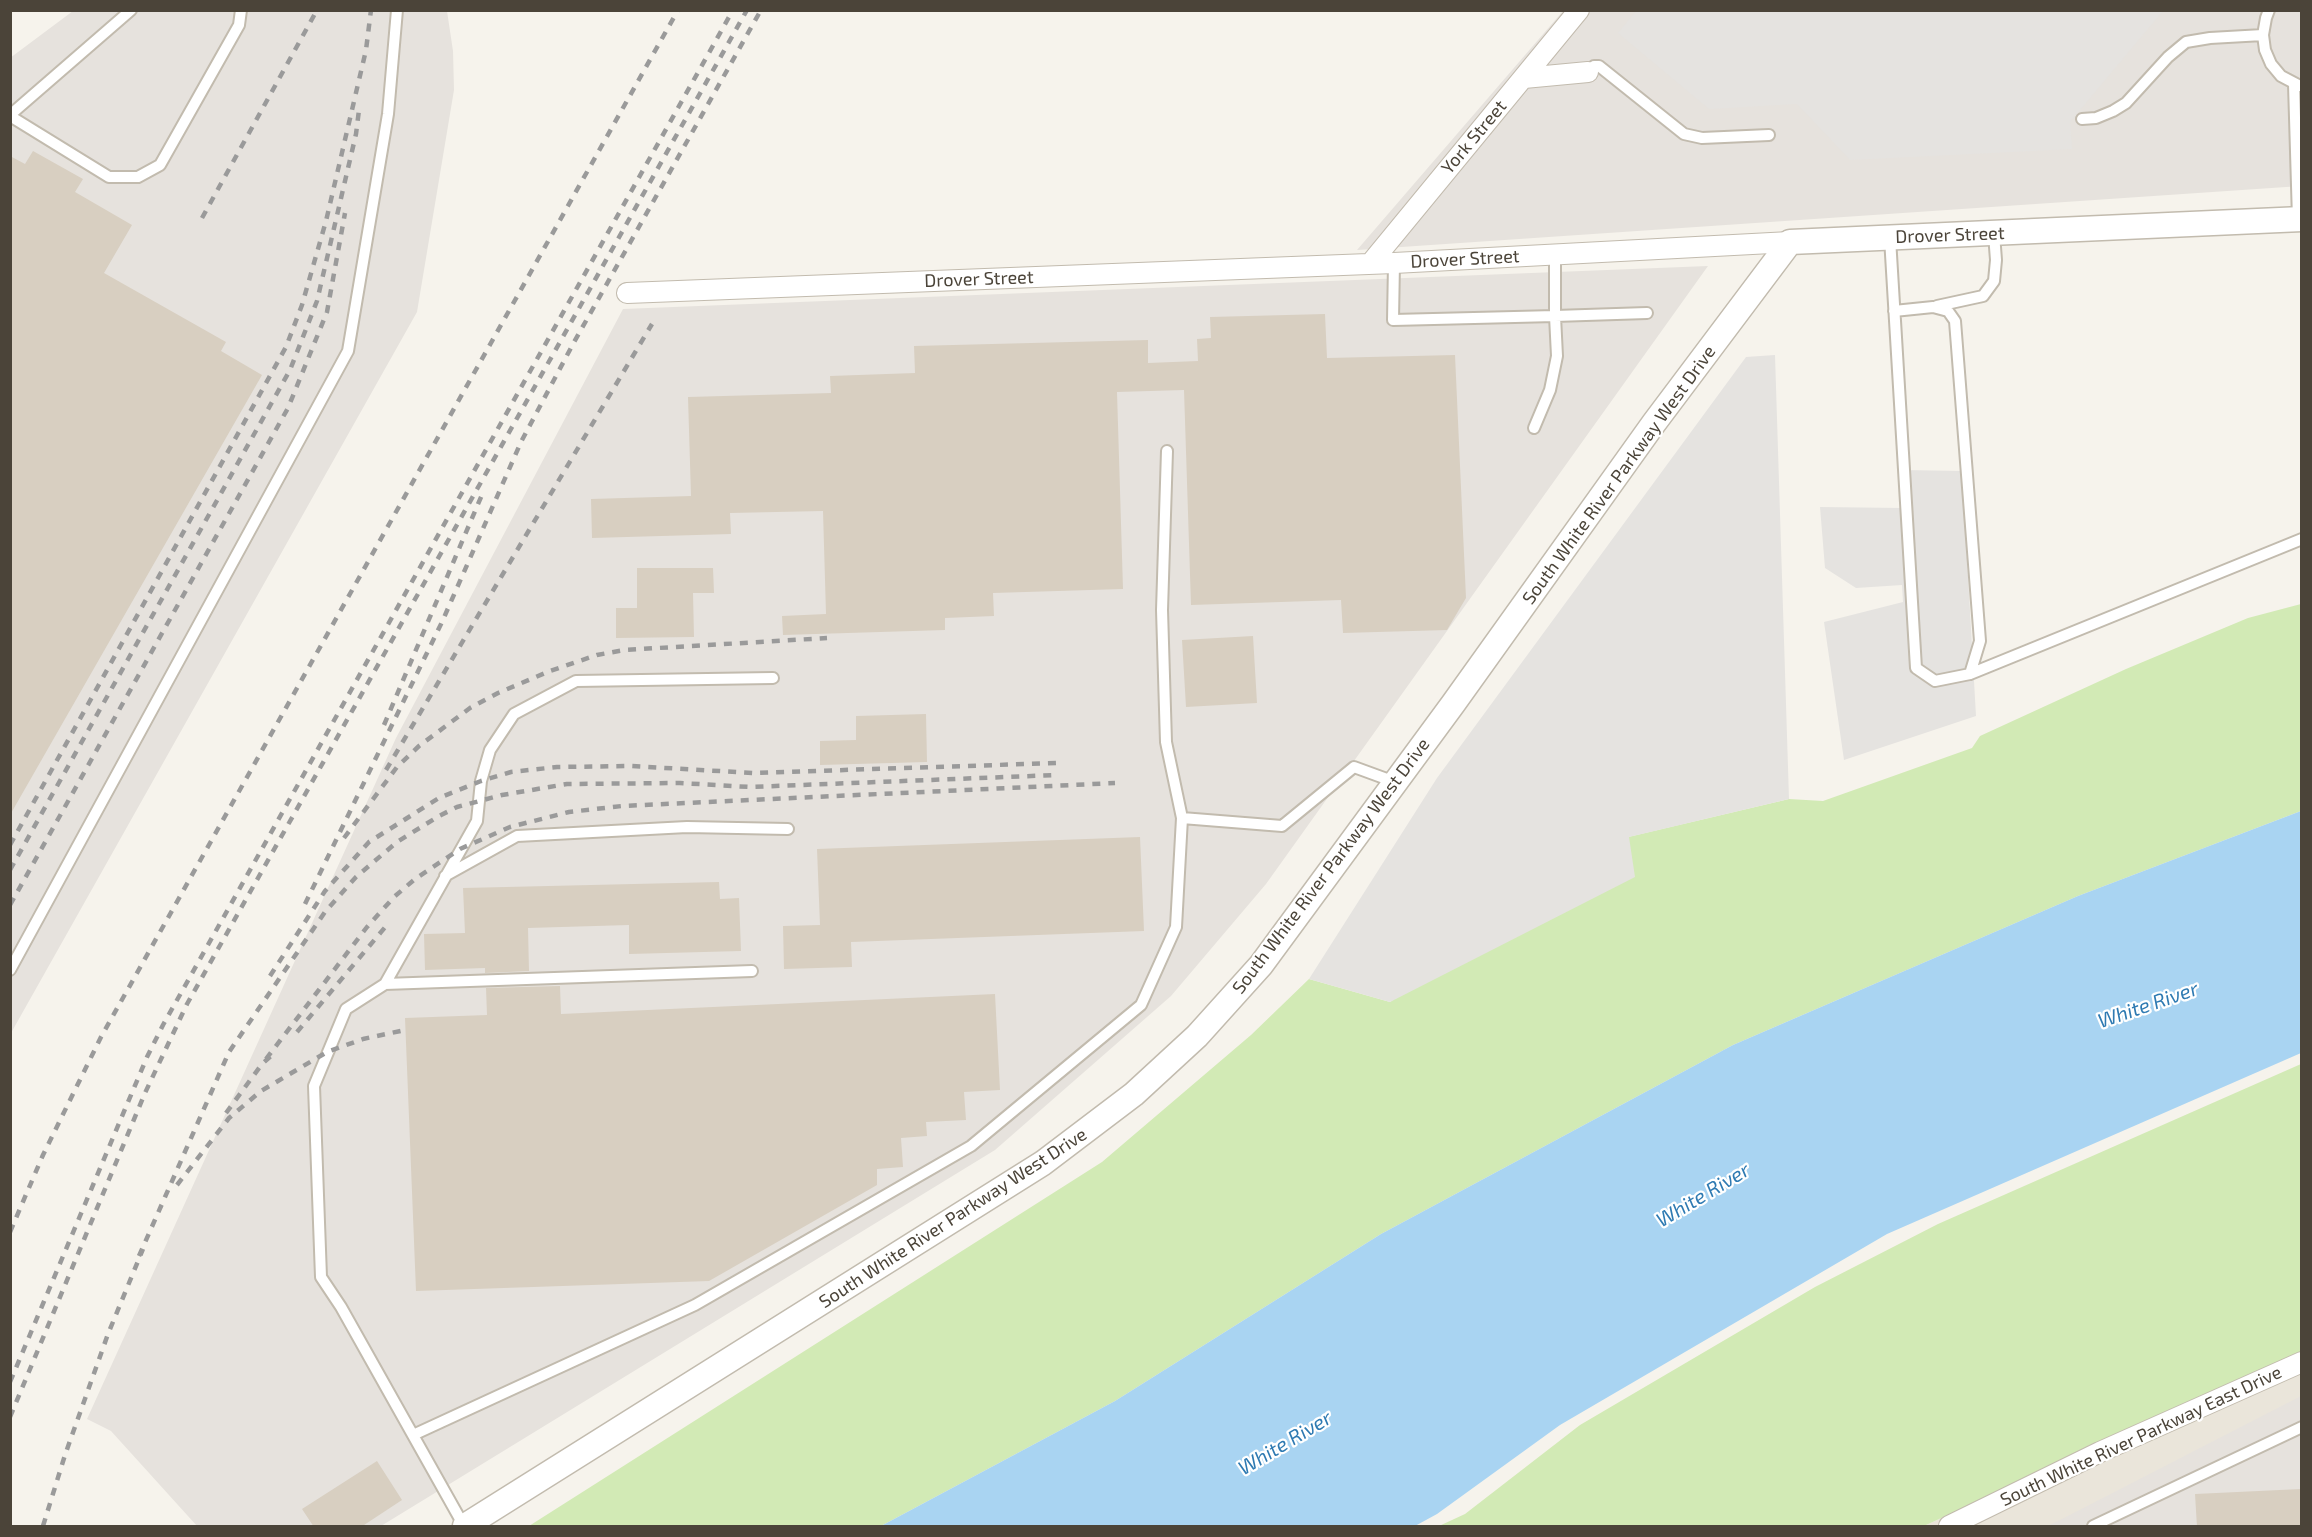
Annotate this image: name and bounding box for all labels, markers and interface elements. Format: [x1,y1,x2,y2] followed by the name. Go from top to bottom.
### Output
[1437,96,1511,178] street label: York Street
[1895,222,2005,248] street label: Drover Street
[1410,245,1520,273] street label: Drover Street
[924,266,1034,292] street label: Drover Street
[1518,341,1720,609] street label: South White River Parkway West Drive
[1228,734,1434,998] street label: South White River Parkway West Drive
[2095,977,2201,1033] water label: White River
[815,1123,1091,1313] street label: South White River Parkway West Drive
[1652,1158,1754,1232] water label: White River
[1997,1361,2285,1511] street label: South White River Parkway East Drive
[1234,1406,1336,1480] water label: White River

